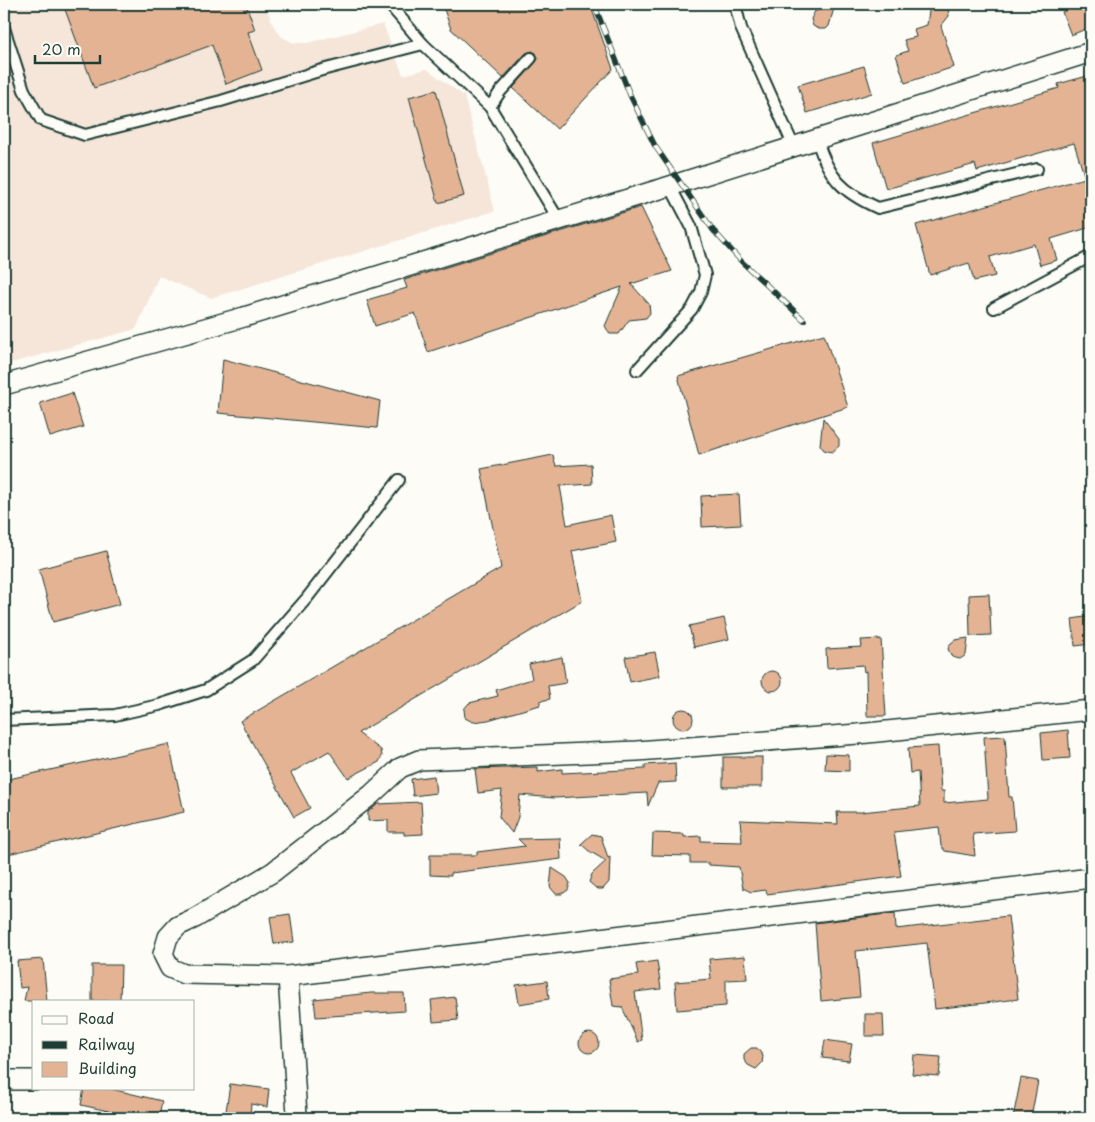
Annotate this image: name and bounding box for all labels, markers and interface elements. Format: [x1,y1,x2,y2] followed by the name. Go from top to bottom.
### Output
[35,32,100,64] scale bar
[42,37,81,60] text: 20 m
[32,1000,195,1090] legend
[78,1006,114,1029] text: Road
[78,1032,135,1055] text: Railway
[78,1056,137,1079] text: Building

